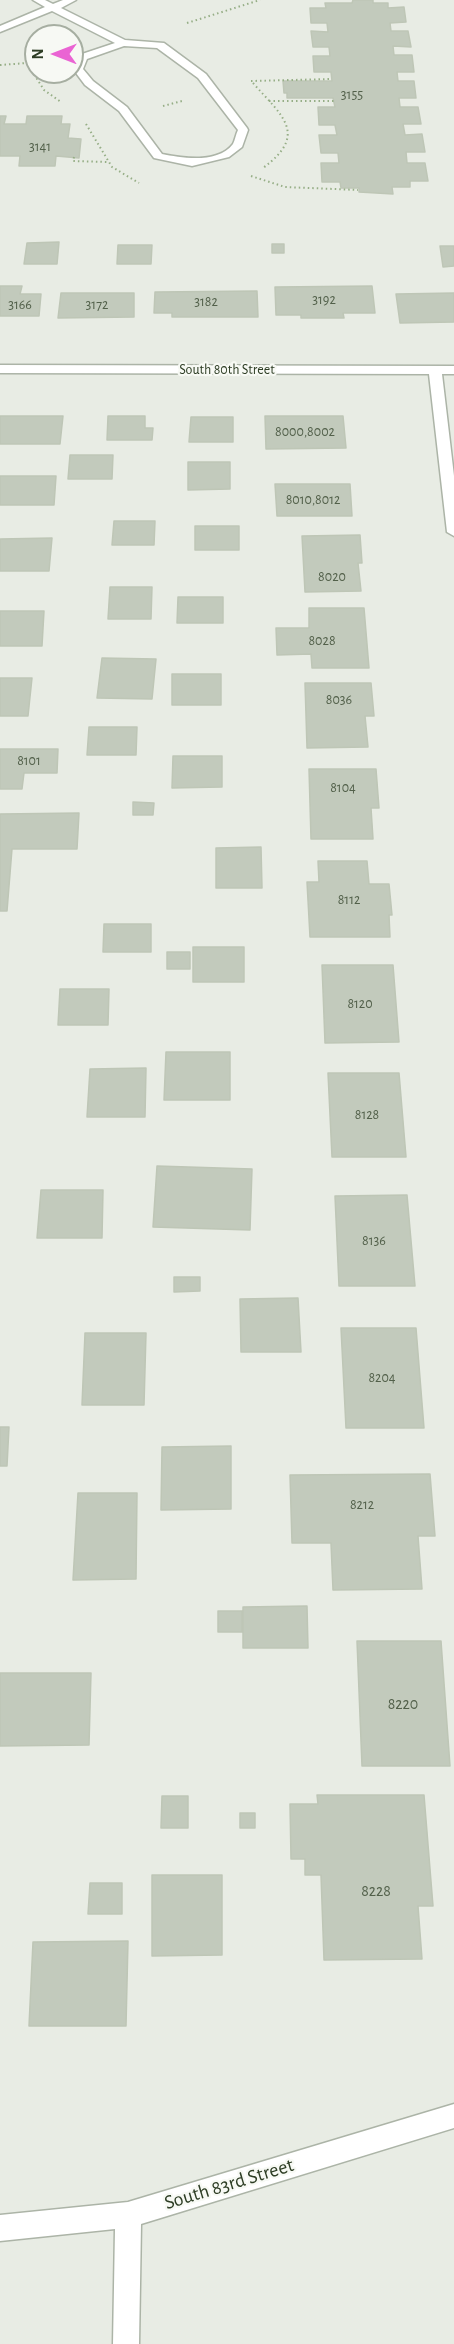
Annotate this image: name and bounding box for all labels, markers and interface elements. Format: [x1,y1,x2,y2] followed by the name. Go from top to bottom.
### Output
[24,24,84,84] north arrow
[30,48,46,60] text: N
[341,87,363,103] house number: 3155
[29,139,51,155] house number: 3141
[312,292,336,308] house number: 3192
[194,294,218,310] house number: 3182
[8,297,32,313] house number: 3166
[86,297,108,313] house number: 3172
[179,362,275,378] street label: South 80th Street
[275,424,335,440] house number: 8000,8002
[286,492,340,508] house number: 8010,8012
[318,569,346,585] house number: 8020
[308,633,336,649] house number: 8028
[326,692,352,708] house number: 8036
[17,753,41,769] house number: 8101
[330,780,356,796] house number: 8104
[338,892,360,908] house number: 8112
[347,996,373,1012] house number: 8120
[355,1107,379,1123] house number: 8128
[362,1233,386,1249] house number: 8136
[368,1370,396,1386] house number: 8204
[350,1497,374,1513] house number: 8212
[388,1694,418,1714] house number: 8220
[361,1881,391,1901] house number: 8228
[161,2153,297,2215] street label: South 83rd Street

